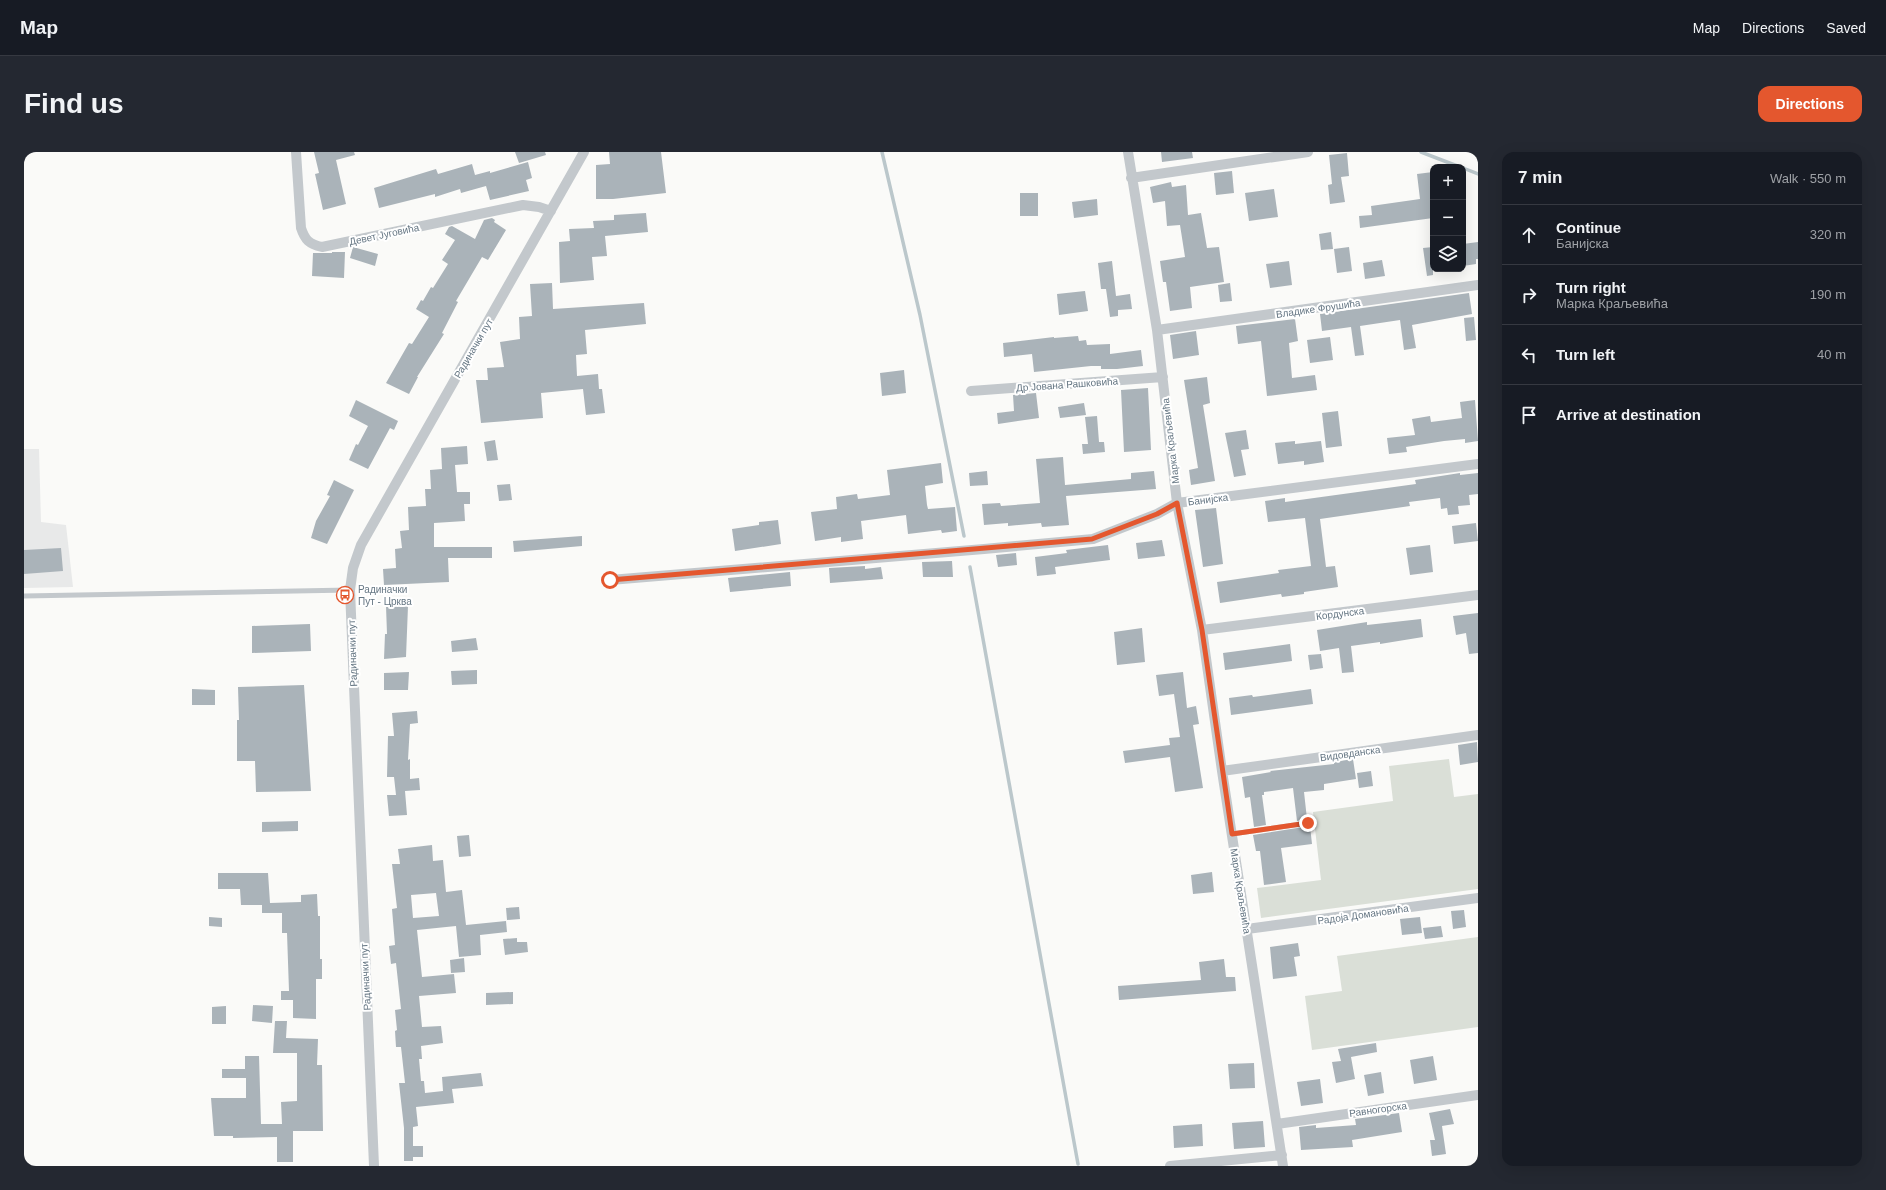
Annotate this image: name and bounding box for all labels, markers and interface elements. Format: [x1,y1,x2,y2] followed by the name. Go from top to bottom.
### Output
[20,17,58,38] text: Map
[1693,20,1720,36] text: Map
[1742,20,1804,36] text: Directions
[1826,20,1866,36] text: Saved
[1758,86,1862,122] button: Directions
[24,88,124,119] text: Find us
[1430,164,1466,272] map controls
[1430,164,1466,200] button: +
[1518,168,1562,187] text: 7 min
[1770,171,1846,186] text: Walk · 550 m
[1430,200,1466,236] button: −
[1556,219,1621,236] text: Continue
[348,222,420,247] street label: Девет Југовића
[1518,224,1540,246] icon: ahead
[1810,227,1846,242] text: 320 m
[1430,236,1466,272] button: layers
[1556,236,1609,251] text: Банијска
[1556,279,1626,296] text: Turn right
[1518,284,1540,306] icon: right
[1810,287,1846,302] text: 190 m
[1556,296,1668,311] text: Марка Краљевића
[1275,297,1361,320] street label: Владике Фрушића
[452,316,495,380] street label: Радиначки пут
[1518,344,1540,366] icon: left
[1556,346,1615,363] text: Turn left
[1817,347,1846,362] text: 40 m
[1016,375,1119,394] street label: Др Јована Рашковића
[1160,397,1181,484] street label: Марка Краљевића
[1518,404,1540,426] icon: arrive
[1556,406,1701,423] text: Arrive at destination
[1187,492,1229,507] street label: Банијска
[601,571,619,589] route start
[358,584,412,607] place label: Радиначки Пут - Црква
[335,585,355,605] bus stop icon: Радиначки Пут - Црква
[1315,605,1365,622] street label: Кордунска
[346,619,359,687] street label: Радиначки пут
[1319,744,1381,763] street label: Видовданска
[1299,814,1317,832] route end
[1228,848,1253,935] street label: Марка Краљевића
[1317,903,1410,926] street label: Радоја Домановића
[358,943,373,1011] street label: Радиначки пут
[1349,1100,1408,1119] street label: Равногорска

